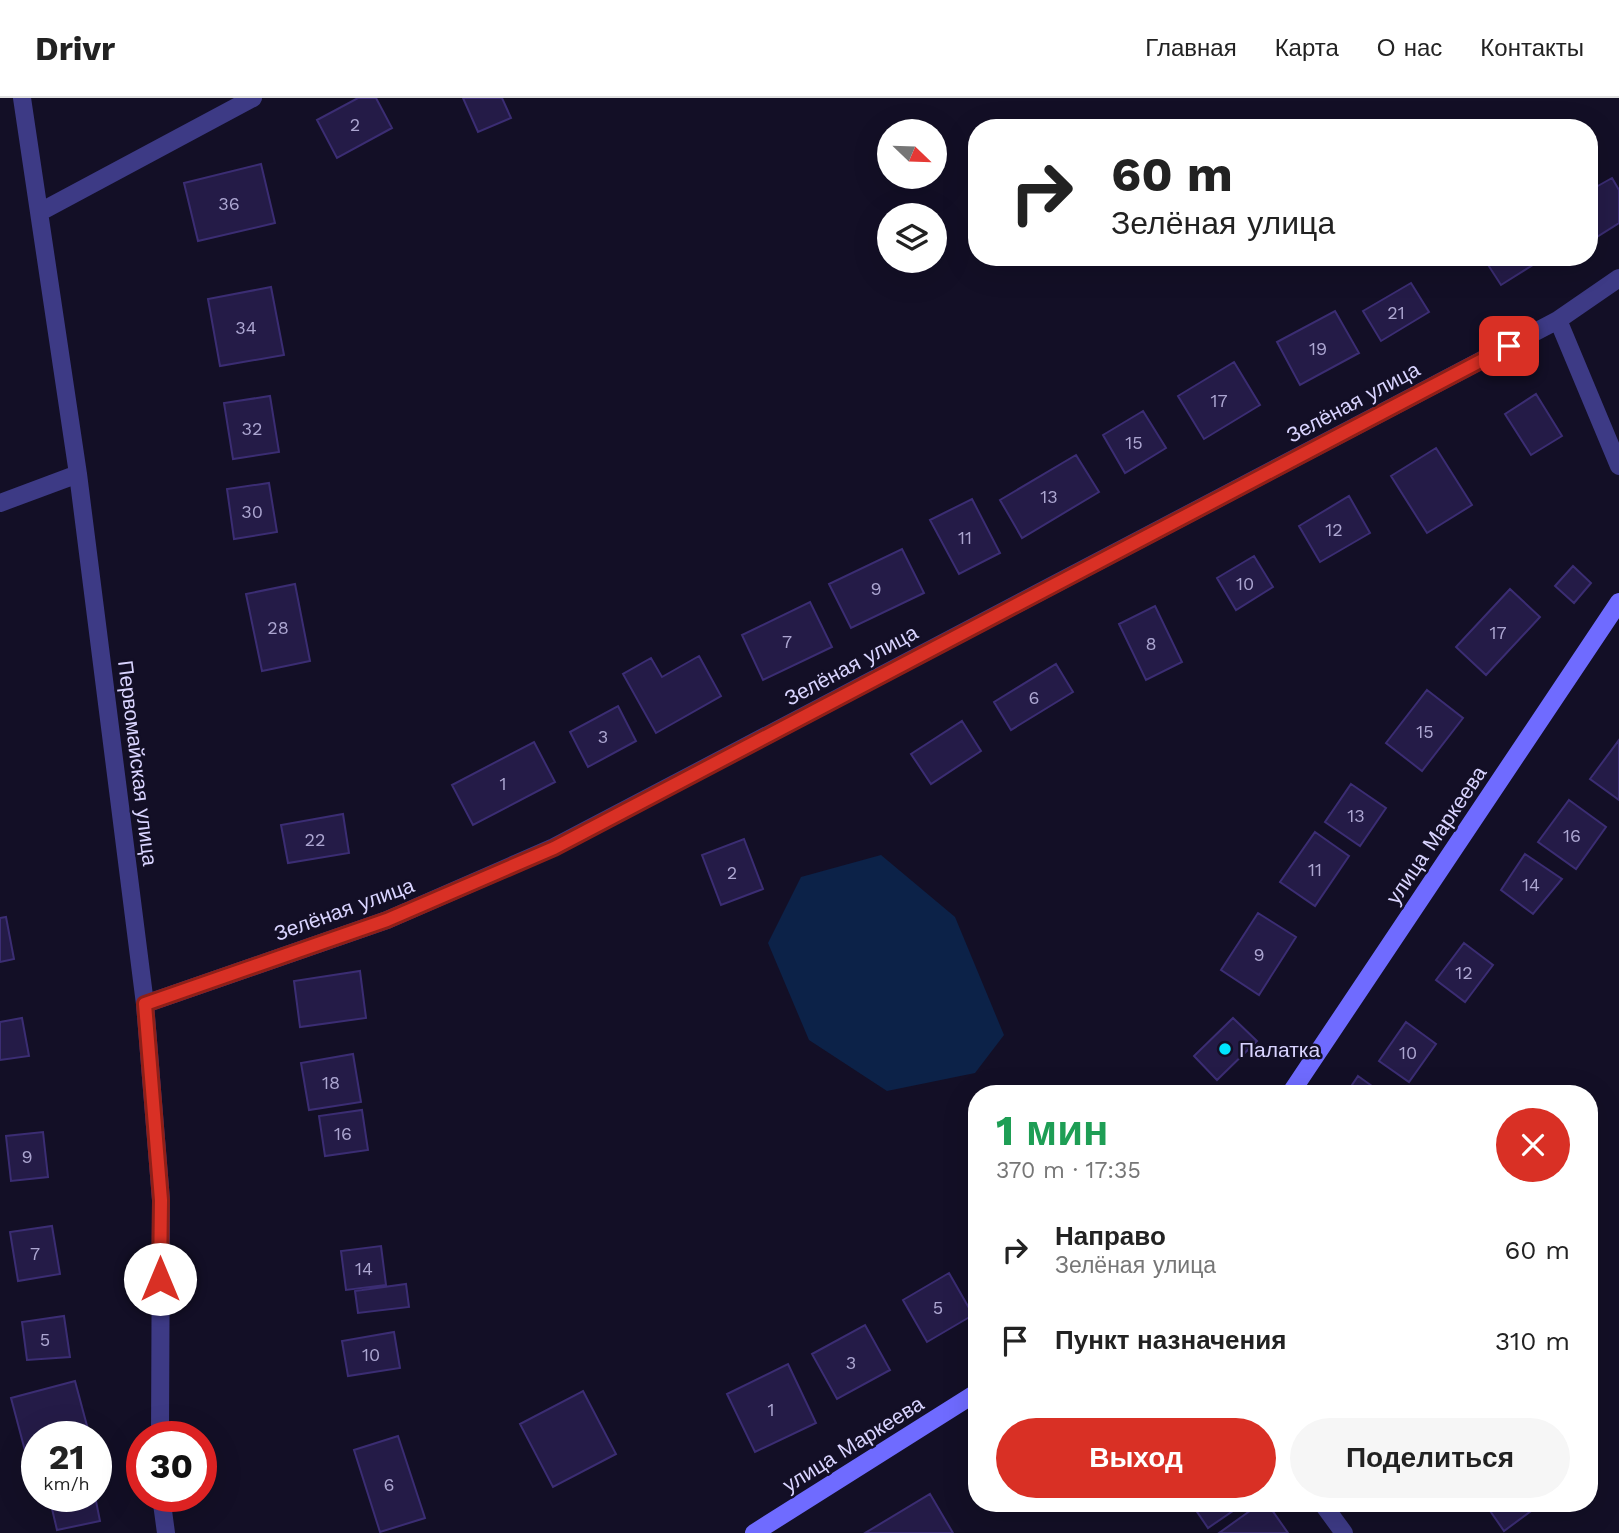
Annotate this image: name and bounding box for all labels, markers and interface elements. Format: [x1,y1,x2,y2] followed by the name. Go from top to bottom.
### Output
[35,29,115,68] text: Drivr
[1145,34,1237,62] text: Главная
[1275,34,1339,62] text: Карта
[1377,34,1442,62] text: О нас
[1480,34,1584,62] text: Контакты
[350,114,360,135] house number: 2
[877,119,947,189] north arrow
[877,119,947,273] map controls
[1111,145,1233,203] text: 60 m
[996,147,1087,238] icon: right
[218,193,240,214] house number: 36
[877,203,947,273] button: layers
[1111,204,1335,242] text: Зелёная улица
[1387,302,1405,323] house number: 21
[1479,316,1539,376] pin
[235,317,257,338] house number: 34
[1490,327,1528,365] icon: arrive
[1309,338,1327,359] house number: 19
[1282,356,1424,448] street label: Зелёная улица
[1210,390,1228,411] house number: 17
[242,418,263,439] house number: 32
[1125,432,1143,453] house number: 15
[1040,486,1058,507] house number: 13
[241,501,263,522] house number: 30
[1325,519,1343,540] house number: 12
[958,527,972,548] house number: 11
[1236,573,1254,594] house number: 10
[870,578,882,599] house number: 9
[267,617,289,638] house number: 28
[780,619,922,711] street label: Зелёная улица
[1489,622,1507,643] house number: 17
[782,631,792,652] house number: 7
[1145,633,1157,654] house number: 8
[113,659,163,868] street label: Первомайская улица
[1029,687,1039,708] house number: 6
[1416,721,1434,742] house number: 15
[598,726,608,747] house number: 3
[1381,761,1492,909] street label: улица Маркеева
[499,773,507,794] house number: 1
[1347,805,1365,826] house number: 13
[1563,825,1581,846] house number: 16
[305,829,326,850] house number: 22
[1308,859,1322,880] house number: 11
[727,862,737,883] house number: 2
[271,872,418,946] street label: Зелёная улица
[1522,874,1540,895] house number: 14
[1253,944,1265,965] house number: 9
[1455,962,1473,983] house number: 12
[1239,1037,1321,1062] place label: Палатка
[1217,1041,1233,1057] marker: Палатка
[1399,1042,1417,1063] house number: 10
[322,1072,340,1093] house number: 18
[996,1106,1108,1155] text: 1 мин
[1496,1108,1570,1182] button: close
[334,1123,352,1144] house number: 16
[21,1146,33,1167] house number: 9
[996,1157,1141,1184] text: 370 m · 17:35
[1055,1221,1166,1251] text: Направо
[996,1231,1034,1269] icon: right
[1504,1235,1570,1265] text: 60 m
[123,1242,197,1316] position arrow
[30,1243,40,1264] house number: 7
[1055,1252,1216,1279] text: Зелёная улица
[355,1258,373,1279] house number: 14
[933,1297,943,1318] house number: 5
[996,1322,1034,1360] icon: arrive
[1055,1325,1286,1355] text: Пункт назначения
[1495,1326,1570,1356] text: 310 m
[40,1329,50,1350] house number: 5
[362,1344,380,1365] house number: 10
[846,1352,856,1373] house number: 3
[778,1390,928,1497] street label: улица Маркеева
[767,1399,775,1420] house number: 1
[996,1418,1276,1498] button: Выход
[1290,1418,1570,1498] button: Поделиться
[126,1421,217,1512] speed limit sign: 30
[49,1436,84,1478] text: 21
[43,1473,90,1494] text: km/h
[384,1474,394,1495] house number: 6

